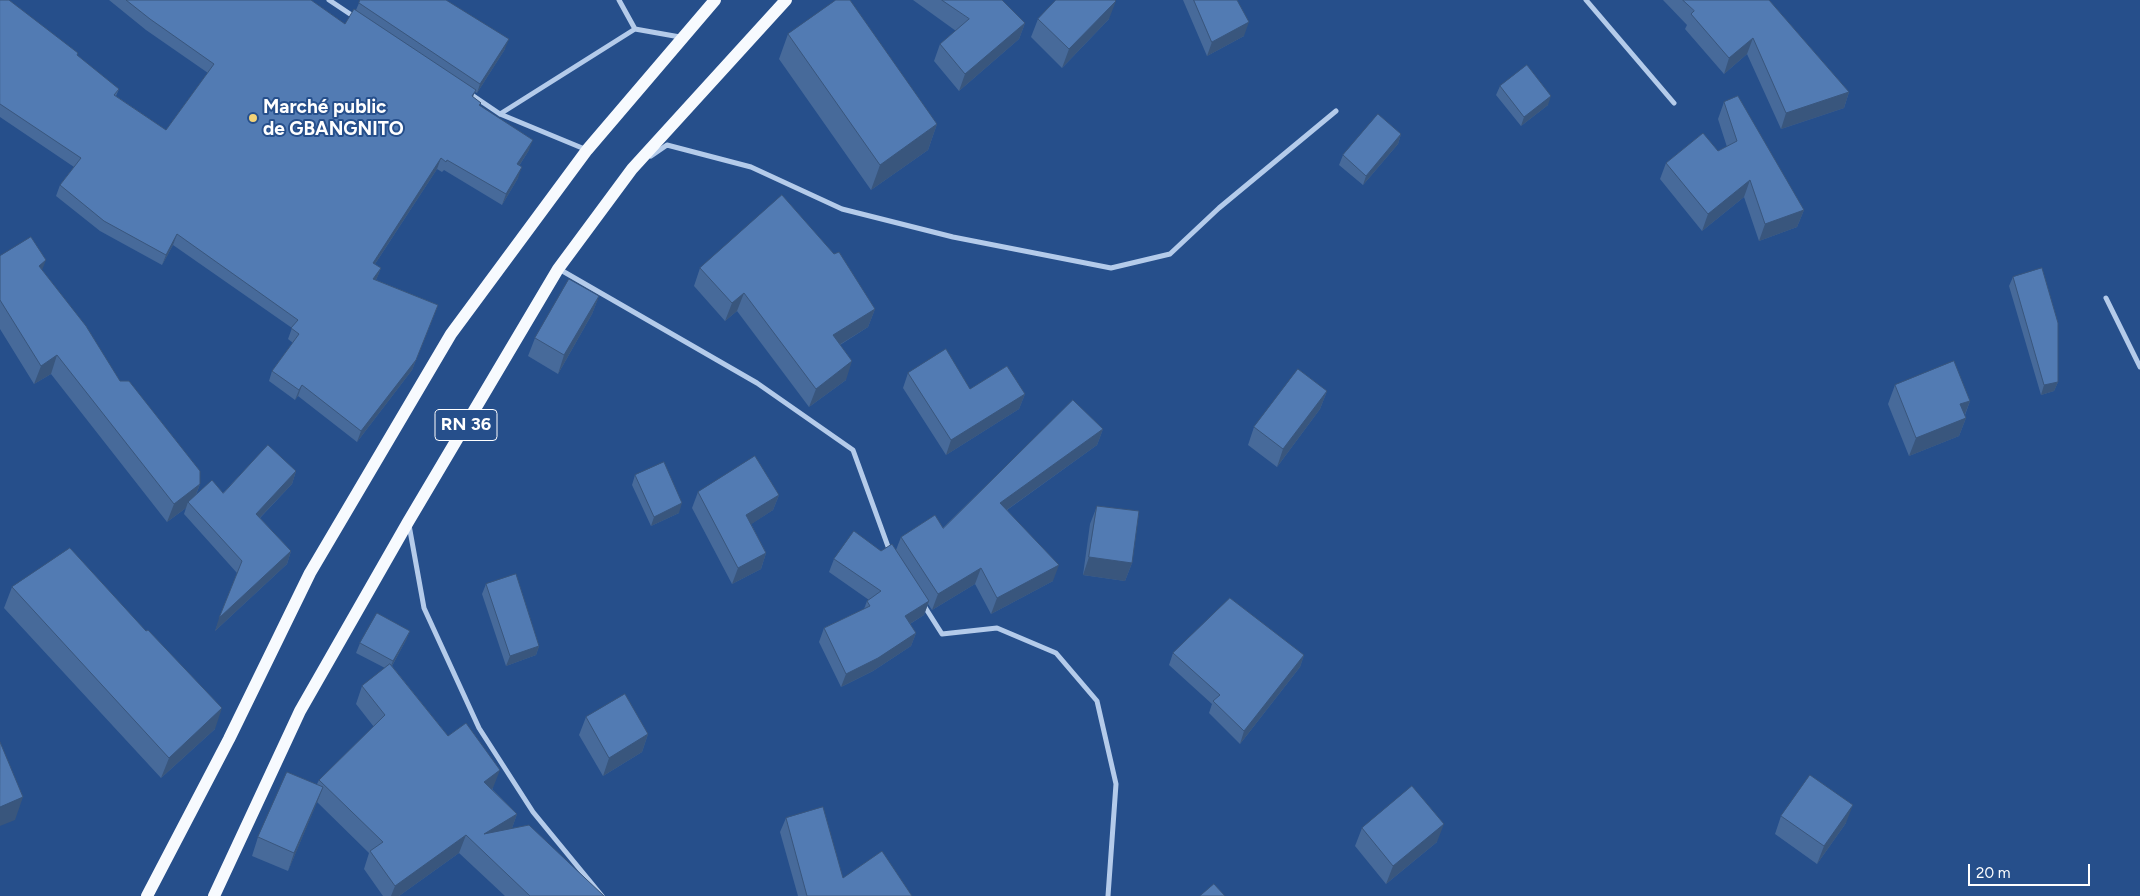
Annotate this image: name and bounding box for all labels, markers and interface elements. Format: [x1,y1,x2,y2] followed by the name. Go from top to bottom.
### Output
[263,96,404,140] place label: Marché public de GBANGNITO
[247,112,259,124] marker: Marché public de GBANGNITO
[435,410,497,440] road number: RN 36
[1970,854,2092,886] scale bar
[1976,864,2010,882] text: 20 m

